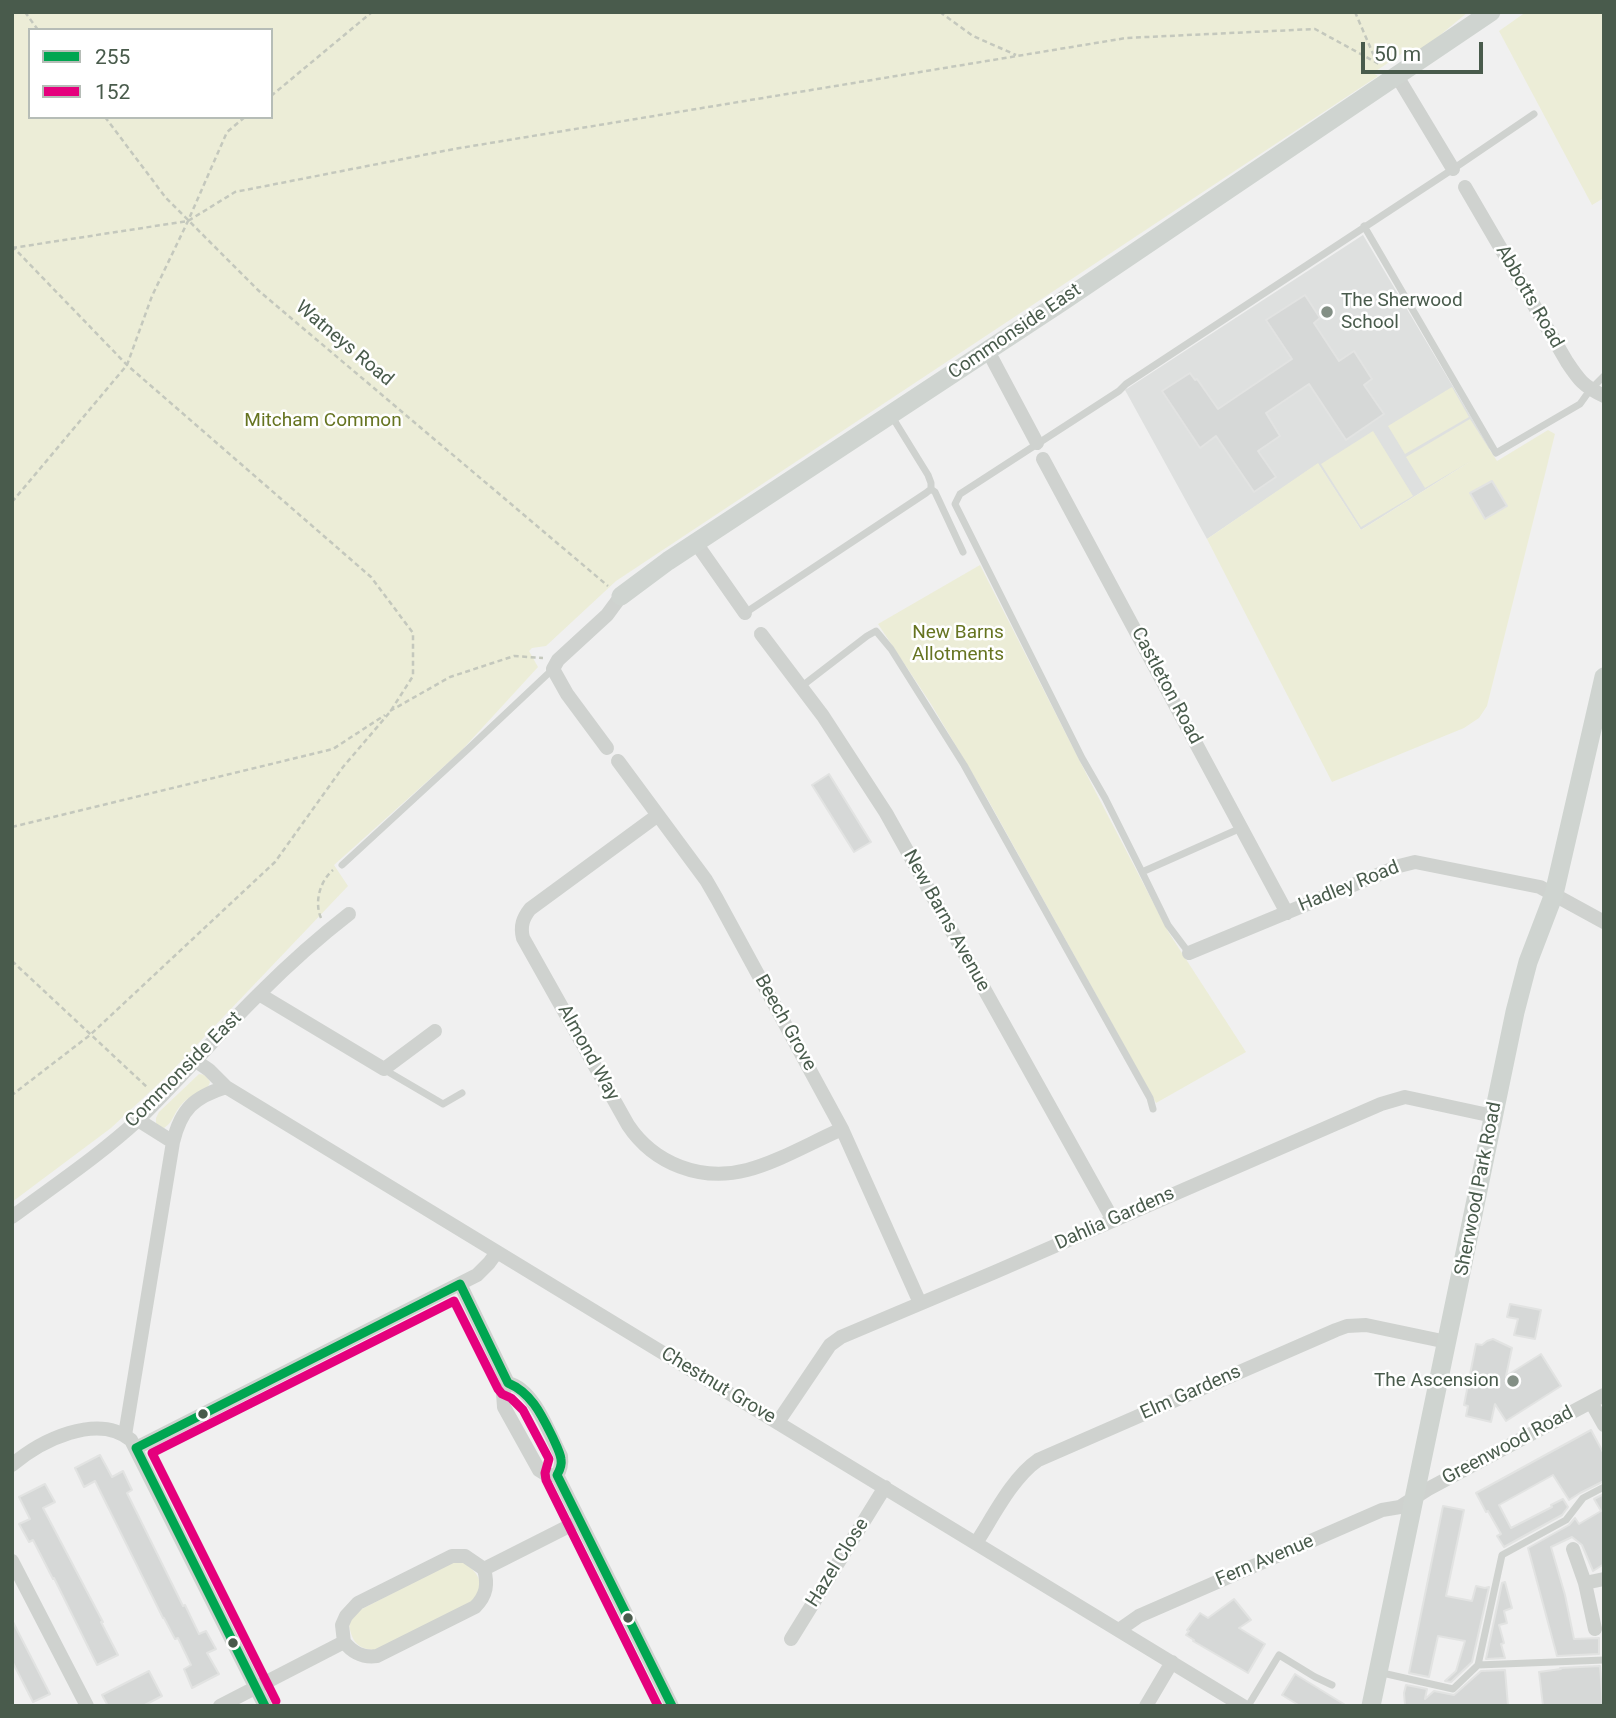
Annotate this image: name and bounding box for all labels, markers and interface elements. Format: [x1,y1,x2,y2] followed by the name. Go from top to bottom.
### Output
[28,28,273,119] legend
[1364,28,1486,72] scale bar
[1374,42,1421,66] text: 50 m
[95,45,130,69] text: 255
[95,80,130,104] text: 152
[1490,241,1568,353] street label: Abbotts Road
[944,279,1086,385] street label: Commonside East
[1341,290,1463,334] place label: The Sherwood School
[290,296,398,392] street label: Watneys Road
[1319,304,1335,320] marker: The Sherwood School
[244,410,402,432] park label: Mitcham Common
[912,622,1004,666] park label: New Barns Allotments
[1126,624,1206,748] street label: Castleton Road
[898,846,994,996] street label: New Barns Avenue
[1295,856,1403,918] street label: Hadley Road
[749,971,821,1075] street label: Beech Grove
[552,1001,624,1105] street label: Almond Way
[121,1007,247,1133] street label: Commonside East
[1451,1100,1507,1278] street label: Sherwood Park Road
[1052,1183,1178,1255] street label: Dahlia Gardens
[656,1343,780,1429] street label: Chestnut Grove
[1137,1361,1245,1425] street label: Elm Gardens
[1374,1370,1499,1392] place label: The Ascension
[1505,1373,1521,1389] marker: The Ascension
[1439,1402,1577,1490] street label: Greenwood Road
[196,1407,210,1421] unlabelled marker
[802,1514,874,1612] street label: Hazel Close
[1213,1530,1317,1592] street label: Fern Avenue
[621,1611,635,1625] unlabelled marker
[226,1636,240,1650] unlabelled marker

